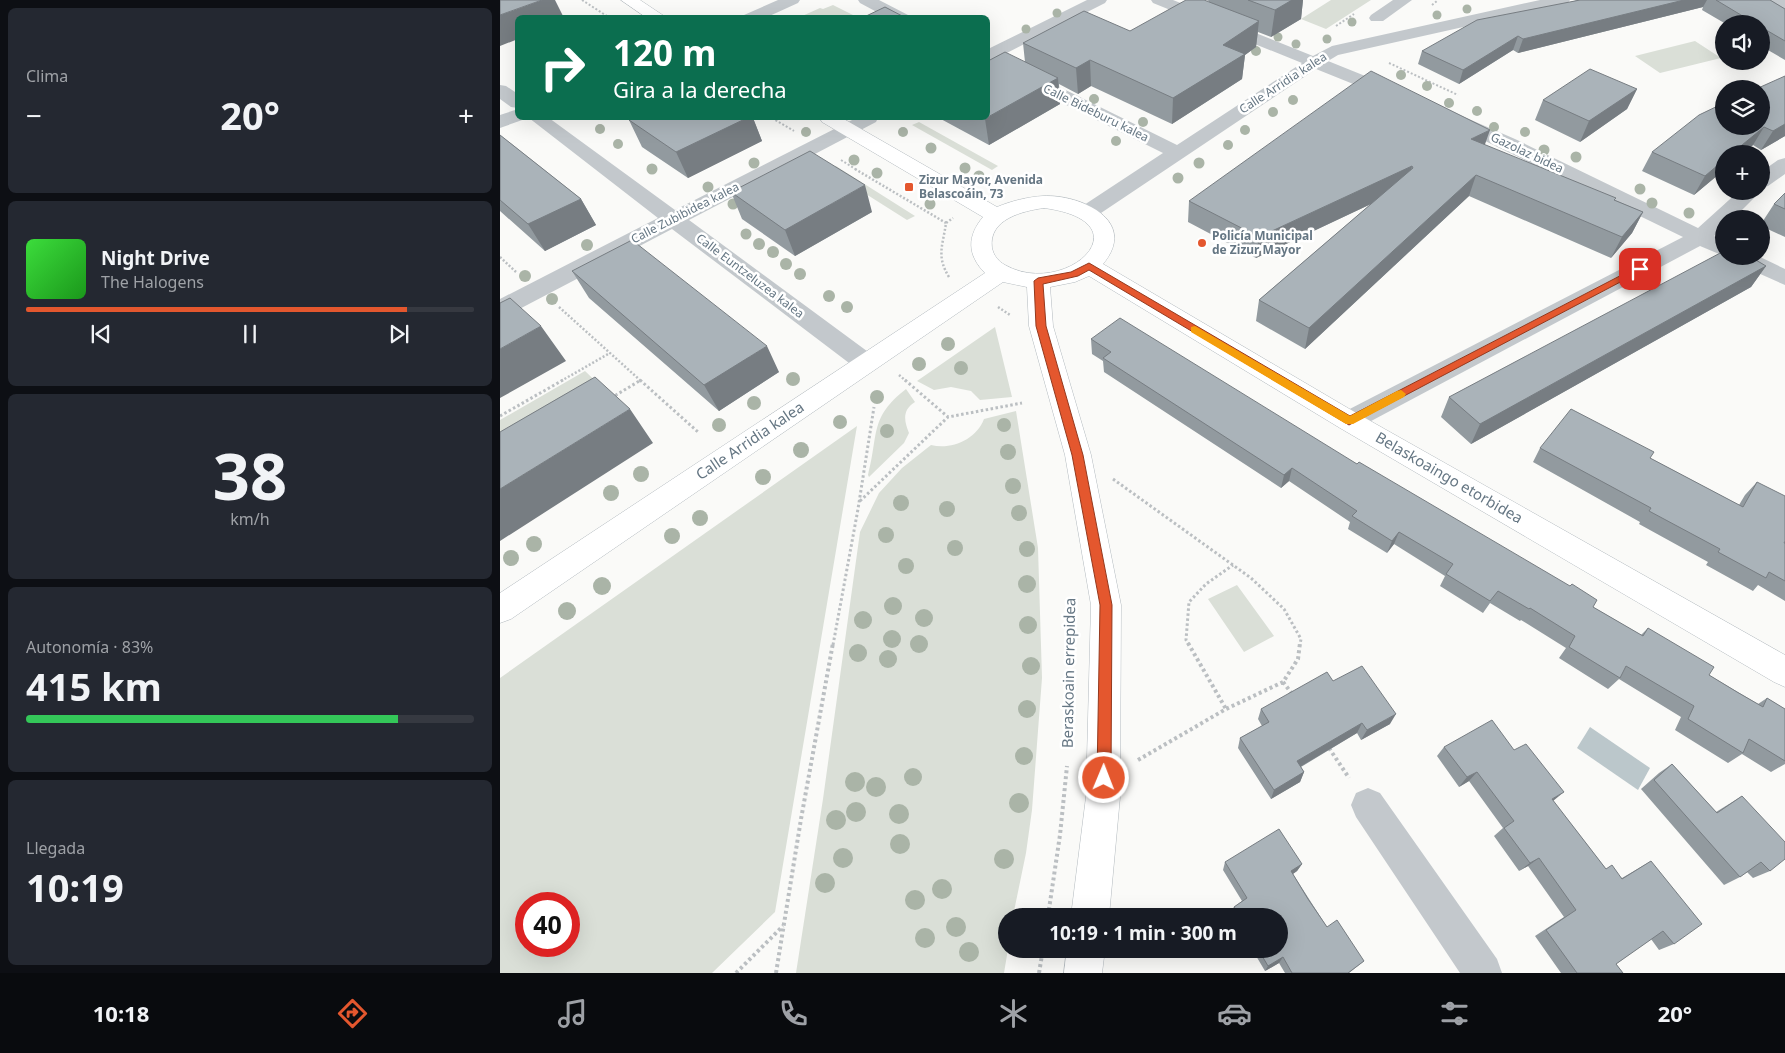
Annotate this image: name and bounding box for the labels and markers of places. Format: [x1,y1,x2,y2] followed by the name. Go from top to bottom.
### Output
[919,171,1043,202] place label: Zizur Mayor, Avenida Belascoáin, 73
[903,181,915,193] marker: Zizur Mayor, Avenida Belascoáin, 73
[1212,227,1313,258] place label: Policía Municipal de Zizur Mayor
[1196,237,1208,249] marker: Policía Municipal de Zizur Mayor
[1619,248,1661,290] pin

